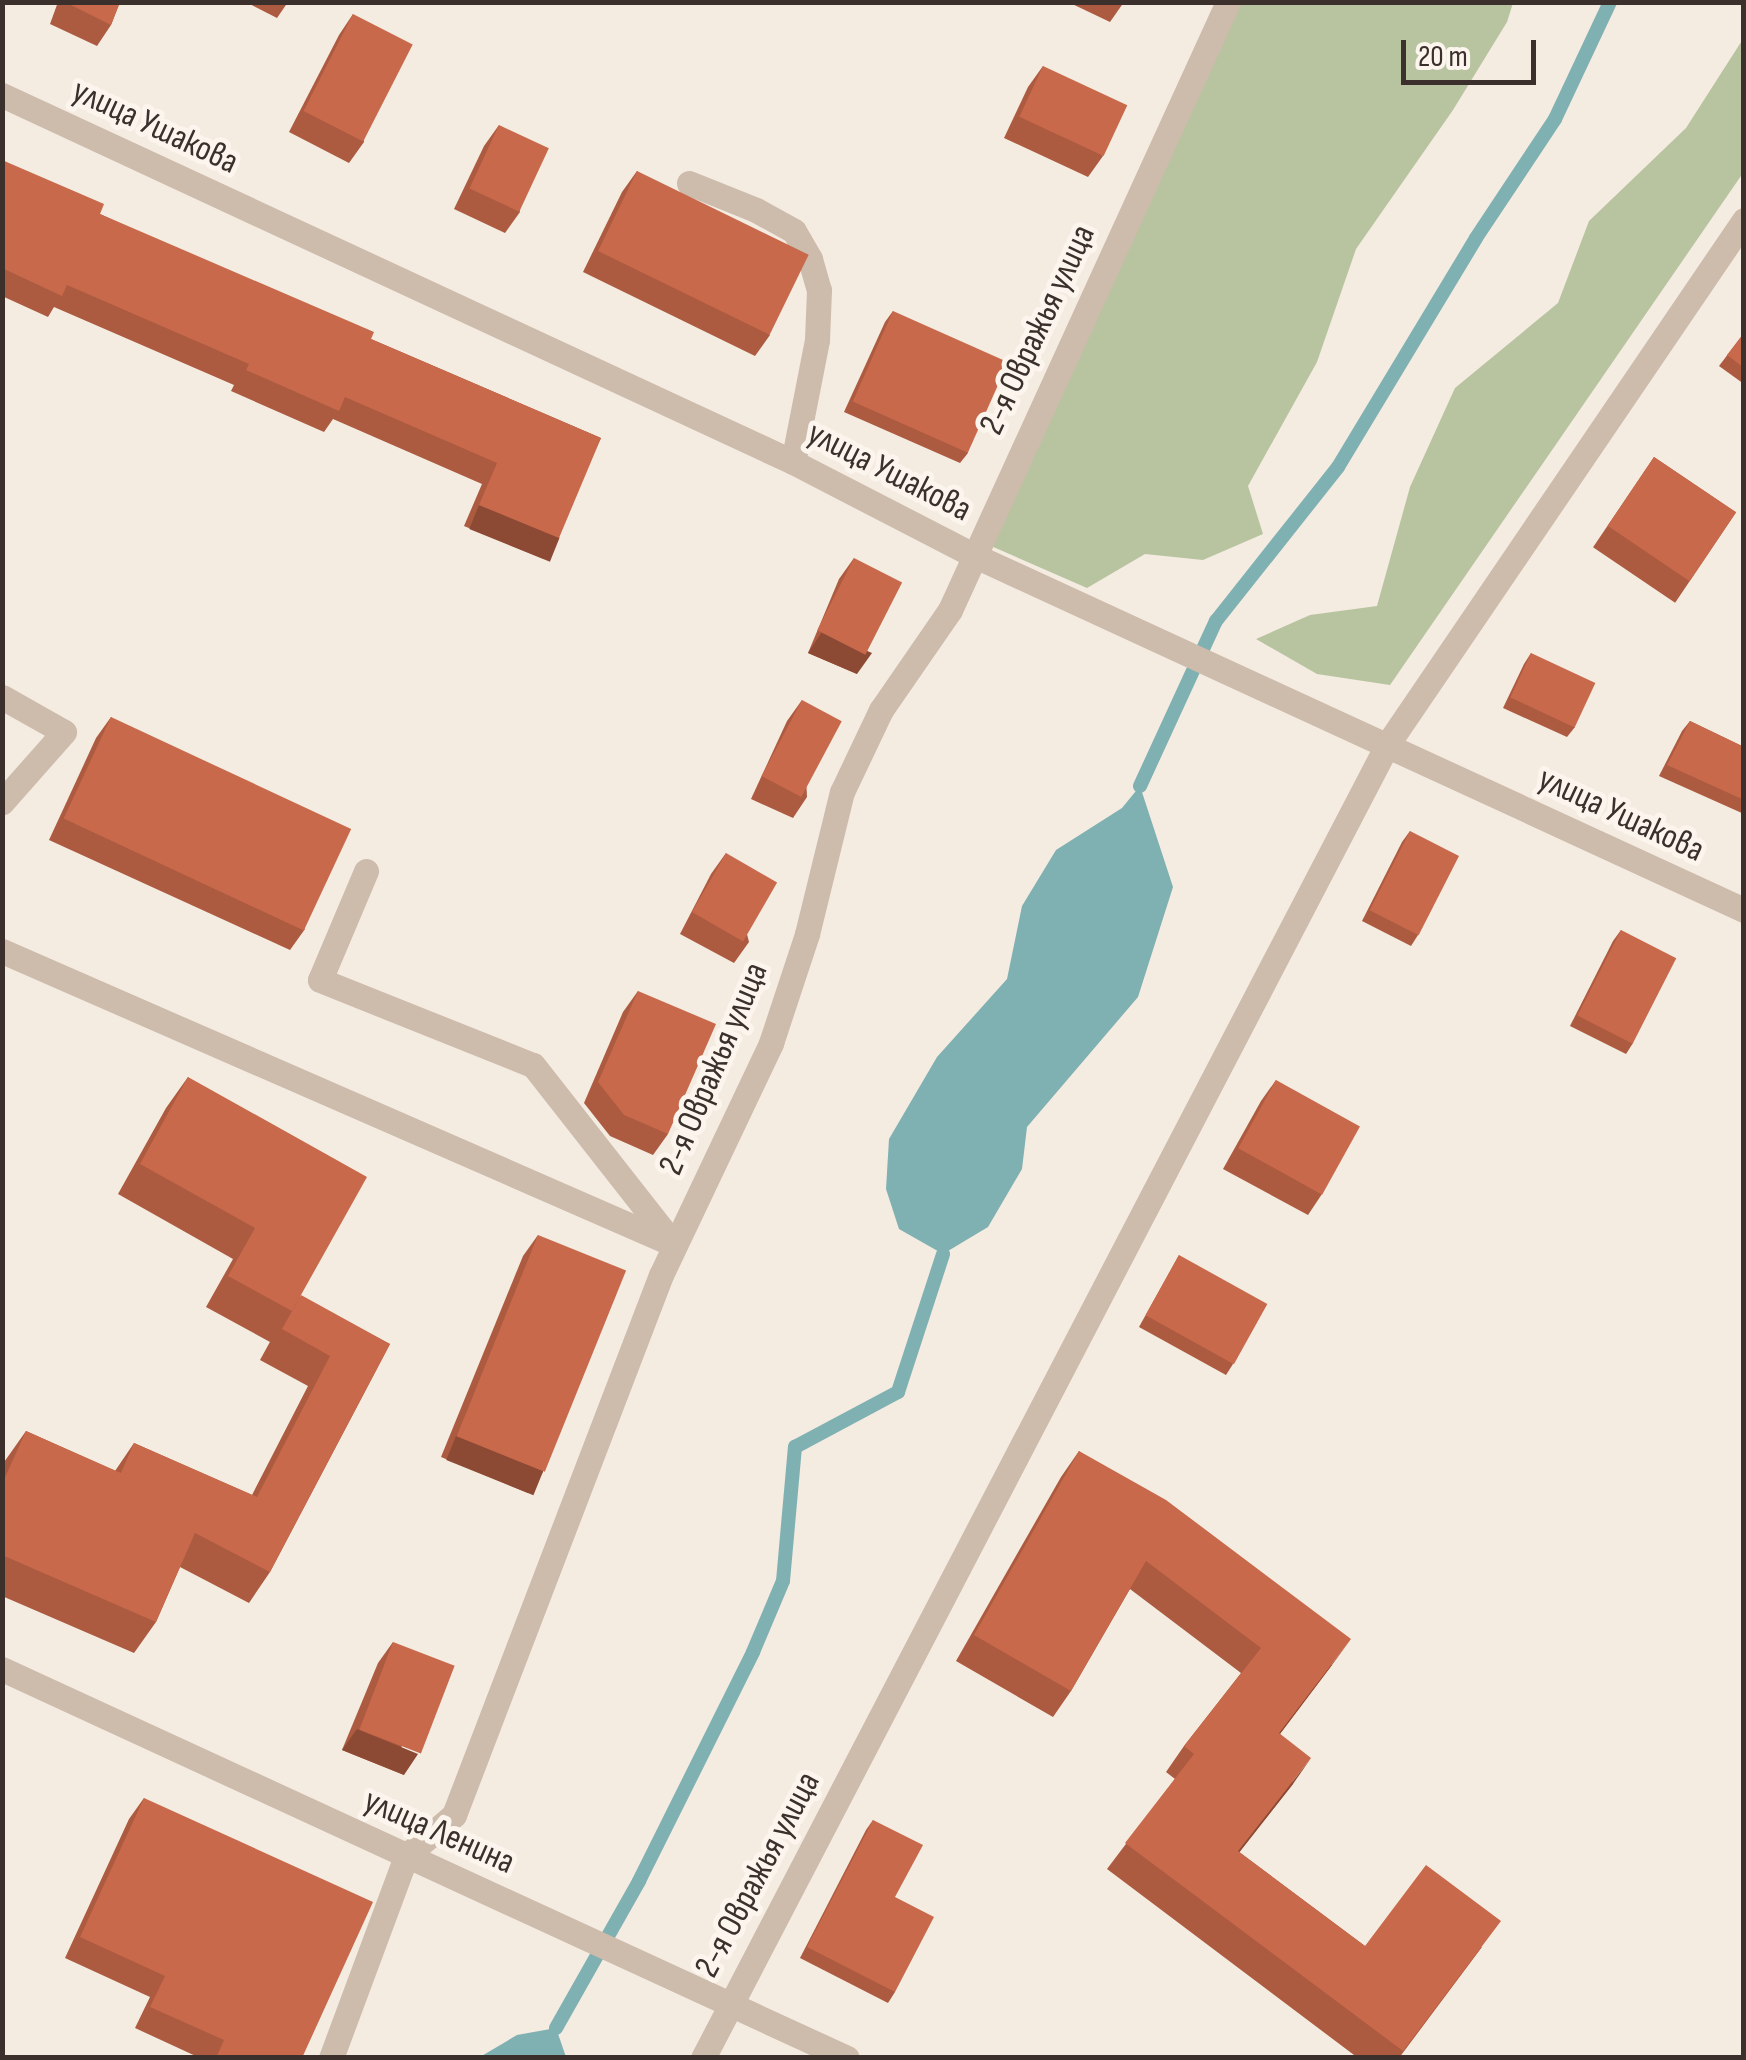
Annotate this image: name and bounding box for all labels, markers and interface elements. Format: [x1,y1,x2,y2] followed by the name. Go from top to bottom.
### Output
[1406,20,1541,82] scale bar
[1418,39,1468,75] text: 20 m
[65,70,245,184] street label: улица Ушакова
[971,219,1105,441] street label: 2-я Овражья улица
[800,413,978,531] street label: улица Ушакова
[1531,758,1711,872] street label: улица Ушакова
[650,957,778,1181] street label: 2-я Овражья улица
[686,1765,830,1985] street label: 2-я Овражья улица
[357,1780,521,1884] street label: улица Ленина

